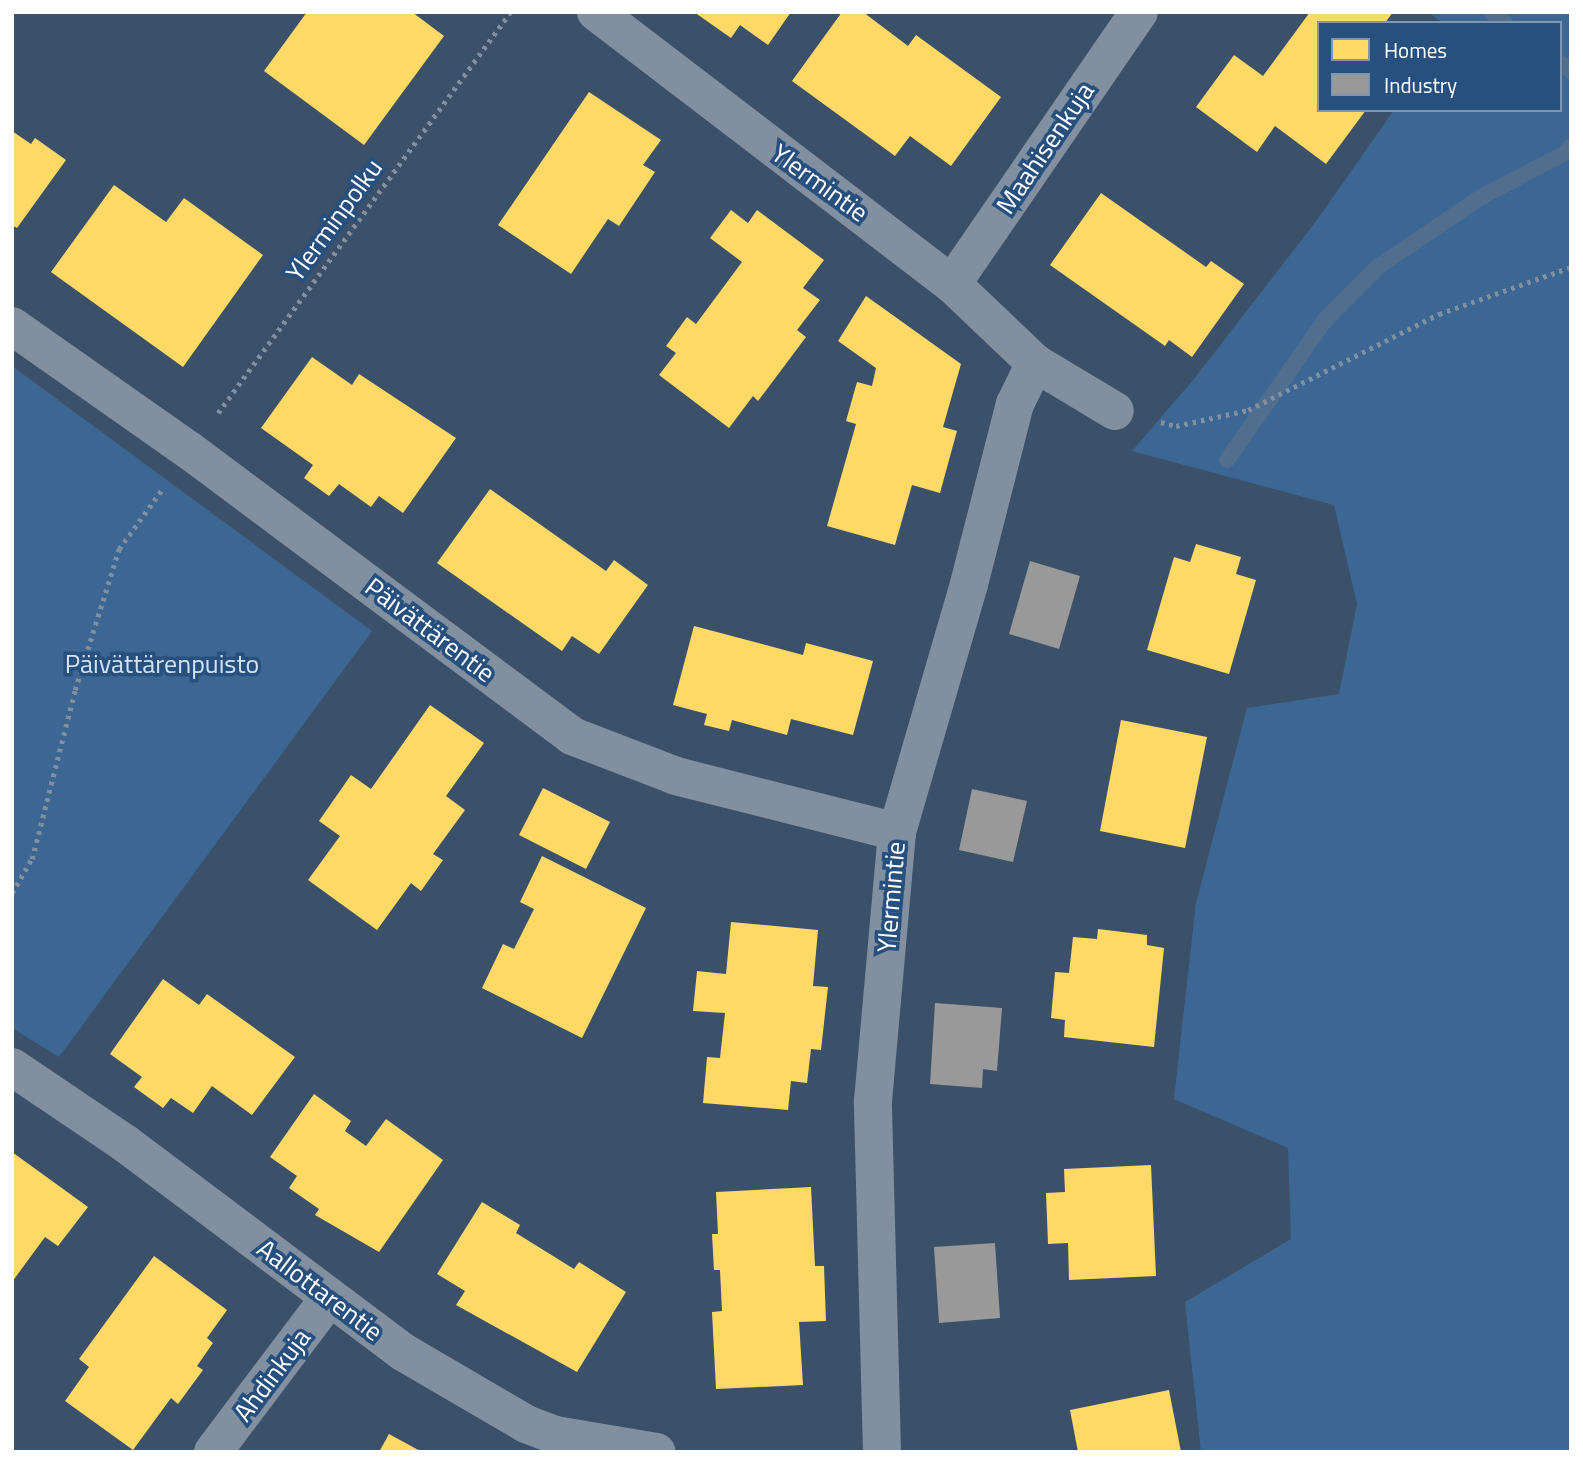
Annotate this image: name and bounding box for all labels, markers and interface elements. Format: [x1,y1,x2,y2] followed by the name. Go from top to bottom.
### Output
[1317,21,1562,112] legend
[1384,34,1447,66] text: Homes
[1384,69,1457,101] text: Industry
[990,76,1100,220] street label: Maahisenkuja
[766,138,874,228] street label: Ylermintie
[279,153,389,287] street label: Ylerminpolku
[359,571,501,689] street label: Päivättärentie
[65,648,259,680] park label: Päivättärenpuisto
[871,840,911,954] street label: Ylermintie
[251,1233,389,1347] street label: Aallottarentie
[227,1323,317,1427] street label: Ahdinkuja

